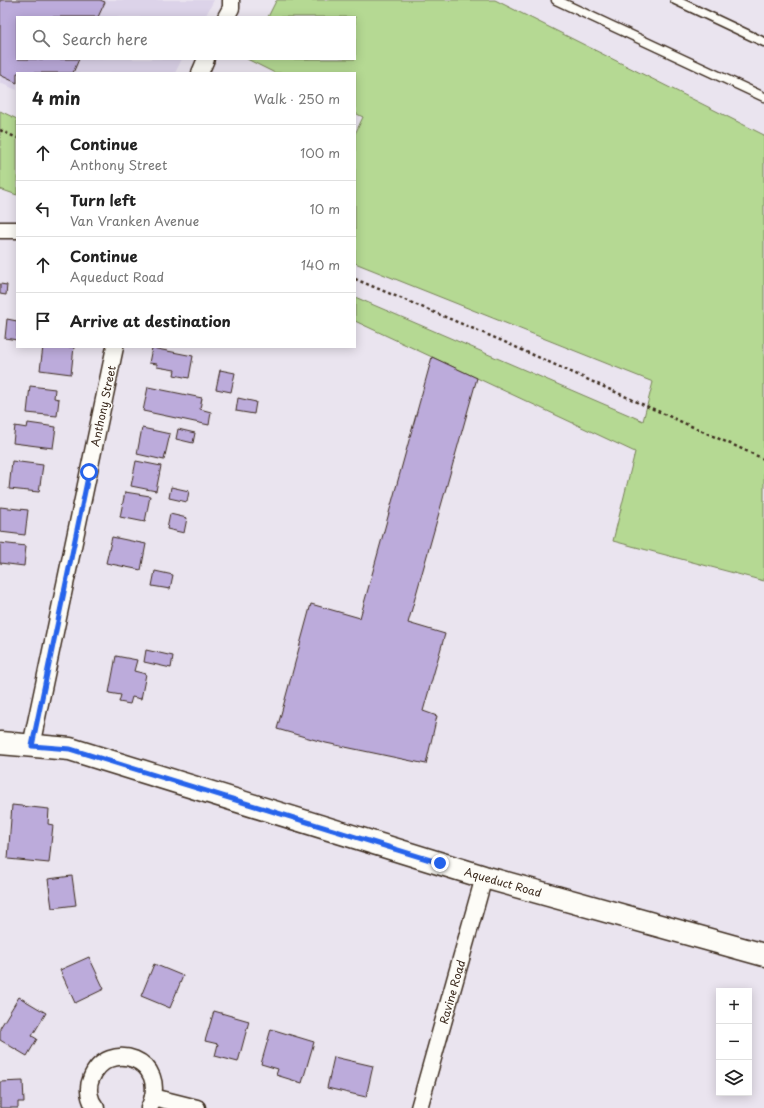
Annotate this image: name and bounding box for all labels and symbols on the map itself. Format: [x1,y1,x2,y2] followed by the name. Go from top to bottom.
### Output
[86,363,120,448] street label: Anthony Street
[80,463,98,481] route start
[431,854,449,872] route end
[462,863,544,901] street label: Aqueduct Road
[435,958,469,1026] street label: Ravine Road

